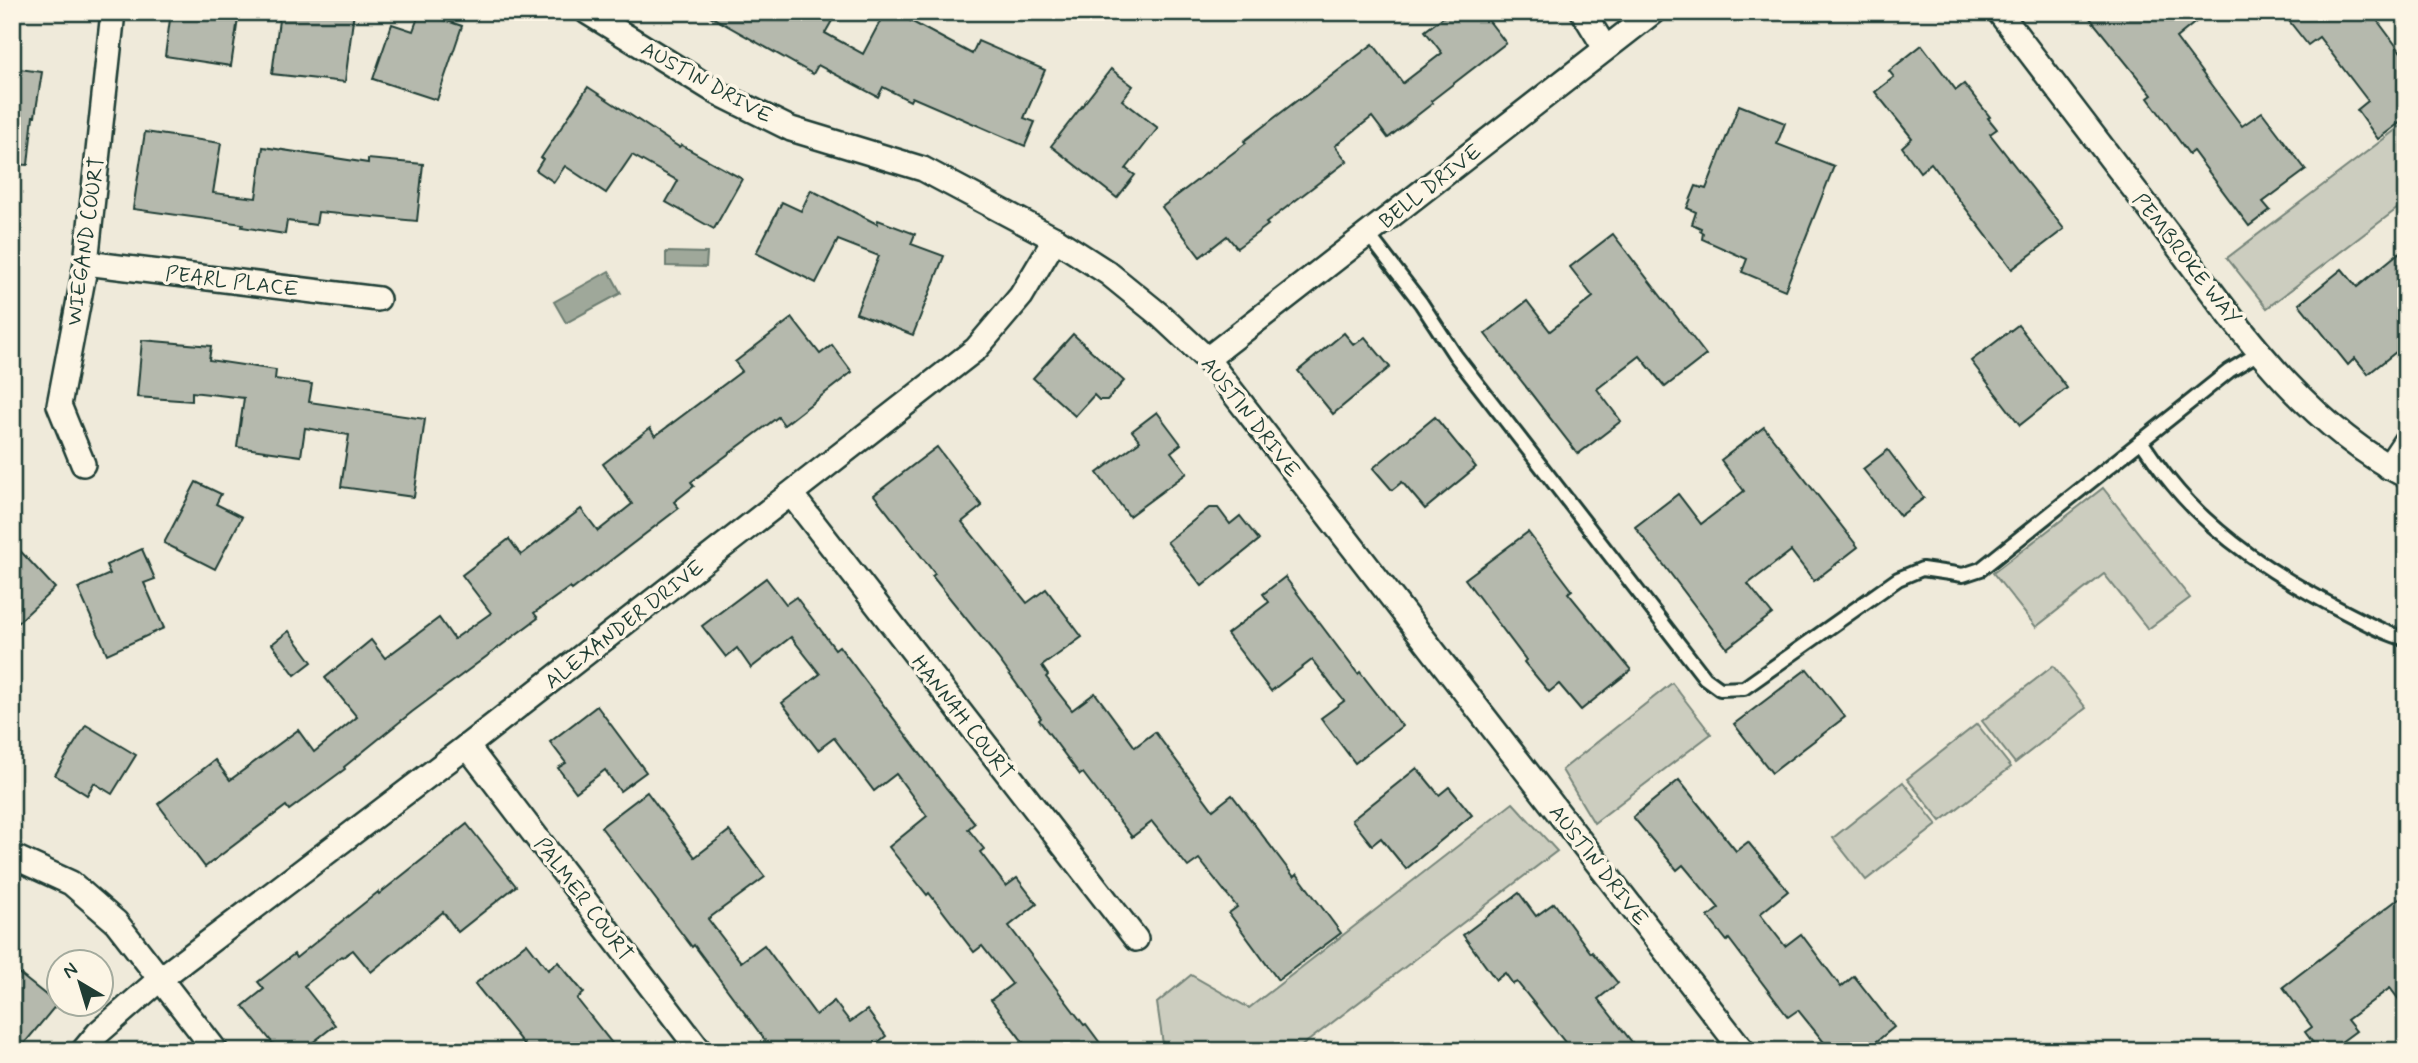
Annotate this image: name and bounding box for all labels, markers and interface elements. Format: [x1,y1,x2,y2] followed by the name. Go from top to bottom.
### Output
[636,35,777,131] street label: AUSTIN DRIVE
[1374,138,1488,236] street label: BELL DRIVE
[60,155,112,328] street label: WIEGAND COURT
[2126,188,2247,331] street label: PEMBROKE WAY
[164,260,300,304] street label: PEARL PLACE
[1194,351,1306,484] street label: AUSTIN DRIVE
[539,554,710,696] street label: ALEXANDER DRIVE
[905,650,1020,786] street label: HANNAH COURT
[1542,799,1654,932] street label: AUSTIN DRIVE
[527,832,639,967] street label: PALMER COURT
[46,948,116,1018] north arrow
[58,957,83,985] text: N

